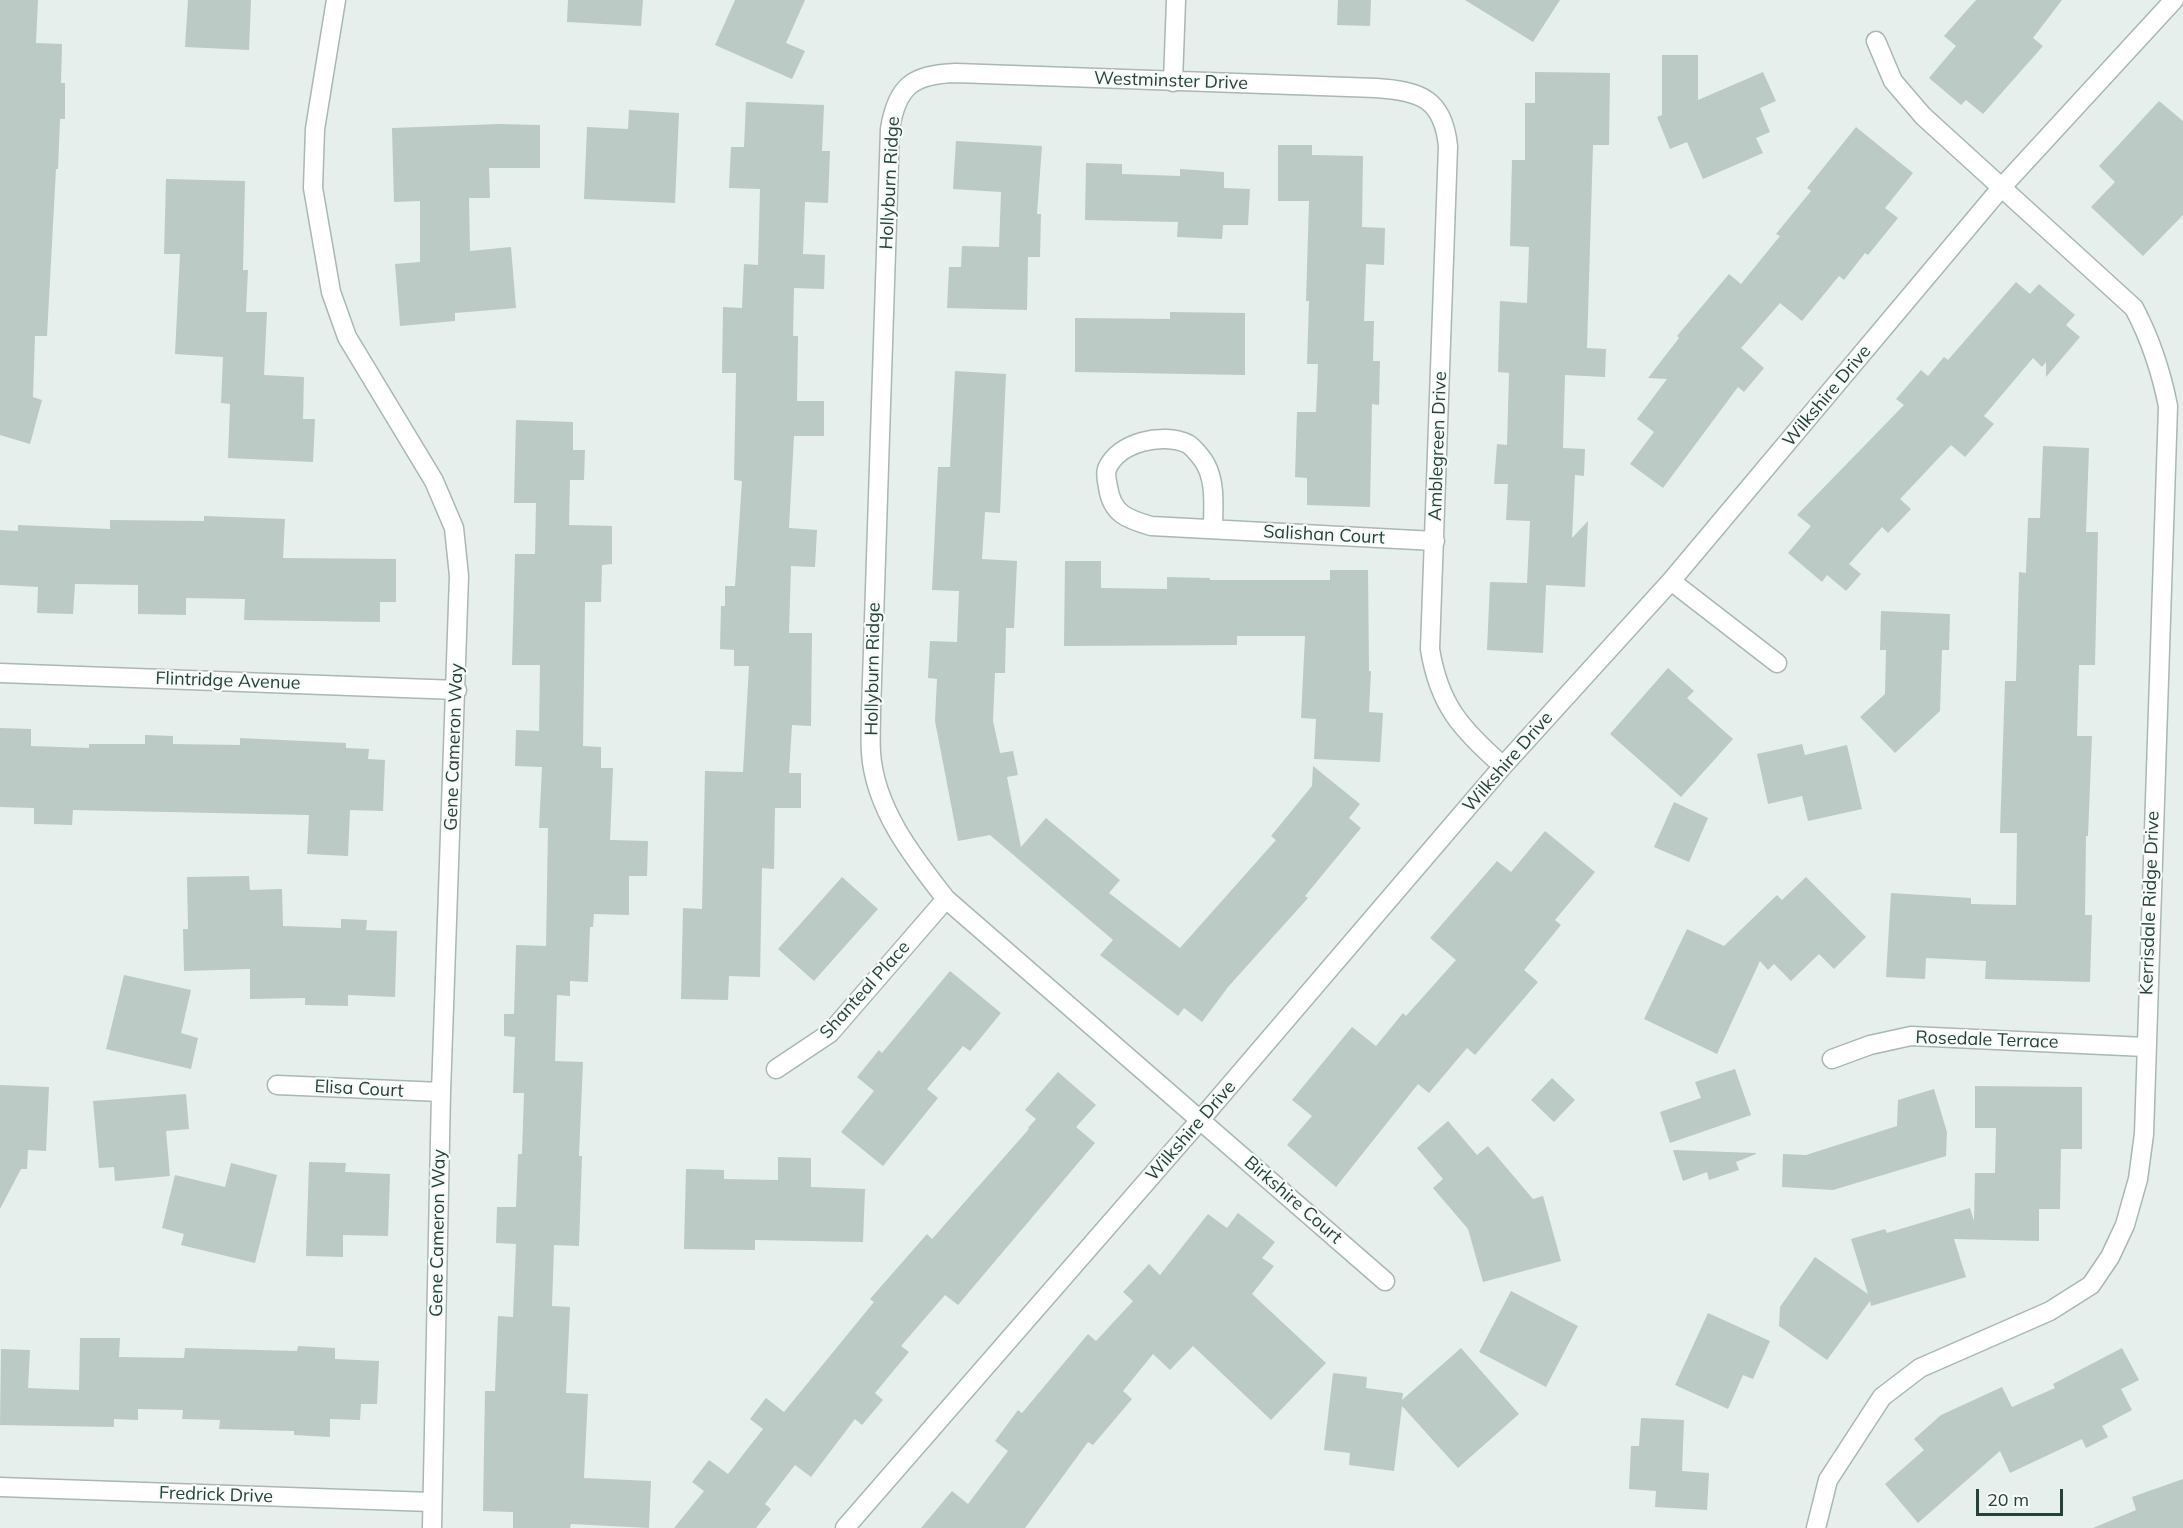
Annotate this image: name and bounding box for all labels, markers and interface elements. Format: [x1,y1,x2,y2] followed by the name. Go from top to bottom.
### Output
[1094,68,1248,94] street label: Westminster Drive
[876,116,904,250] street label: Hollyburn Ridge
[1778,341,1876,451] street label: Wilkshire Drive
[1425,371,1451,521] street label: Amblegreen Drive
[1263,521,1385,549] street label: Salishan Court
[861,602,885,736] street label: Hollyburn Ridge
[440,663,468,831] street label: Gene Cameron Way
[155,668,301,694] street label: Flintridge Avenue
[1459,707,1557,817] street label: Wilkshire Drive
[2136,811,2164,995] street label: Kerrisdale Ridge Drive
[815,937,915,1043] street label: Shanteal Place
[1915,1027,2059,1053] street label: Rosedale Terrace
[314,1076,404,1102] street label: Elisa Court
[1142,1076,1240,1186] street label: Wilkshire Drive
[426,1149,450,1317] street label: Gene Cameron Way
[1240,1152,1346,1248] street label: Birkshire Court
[1979,1477,2066,1515] scale bar
[159,1482,273,1508] street label: Fredrick Drive
[1987,1488,2029,1511] text: 20 m

